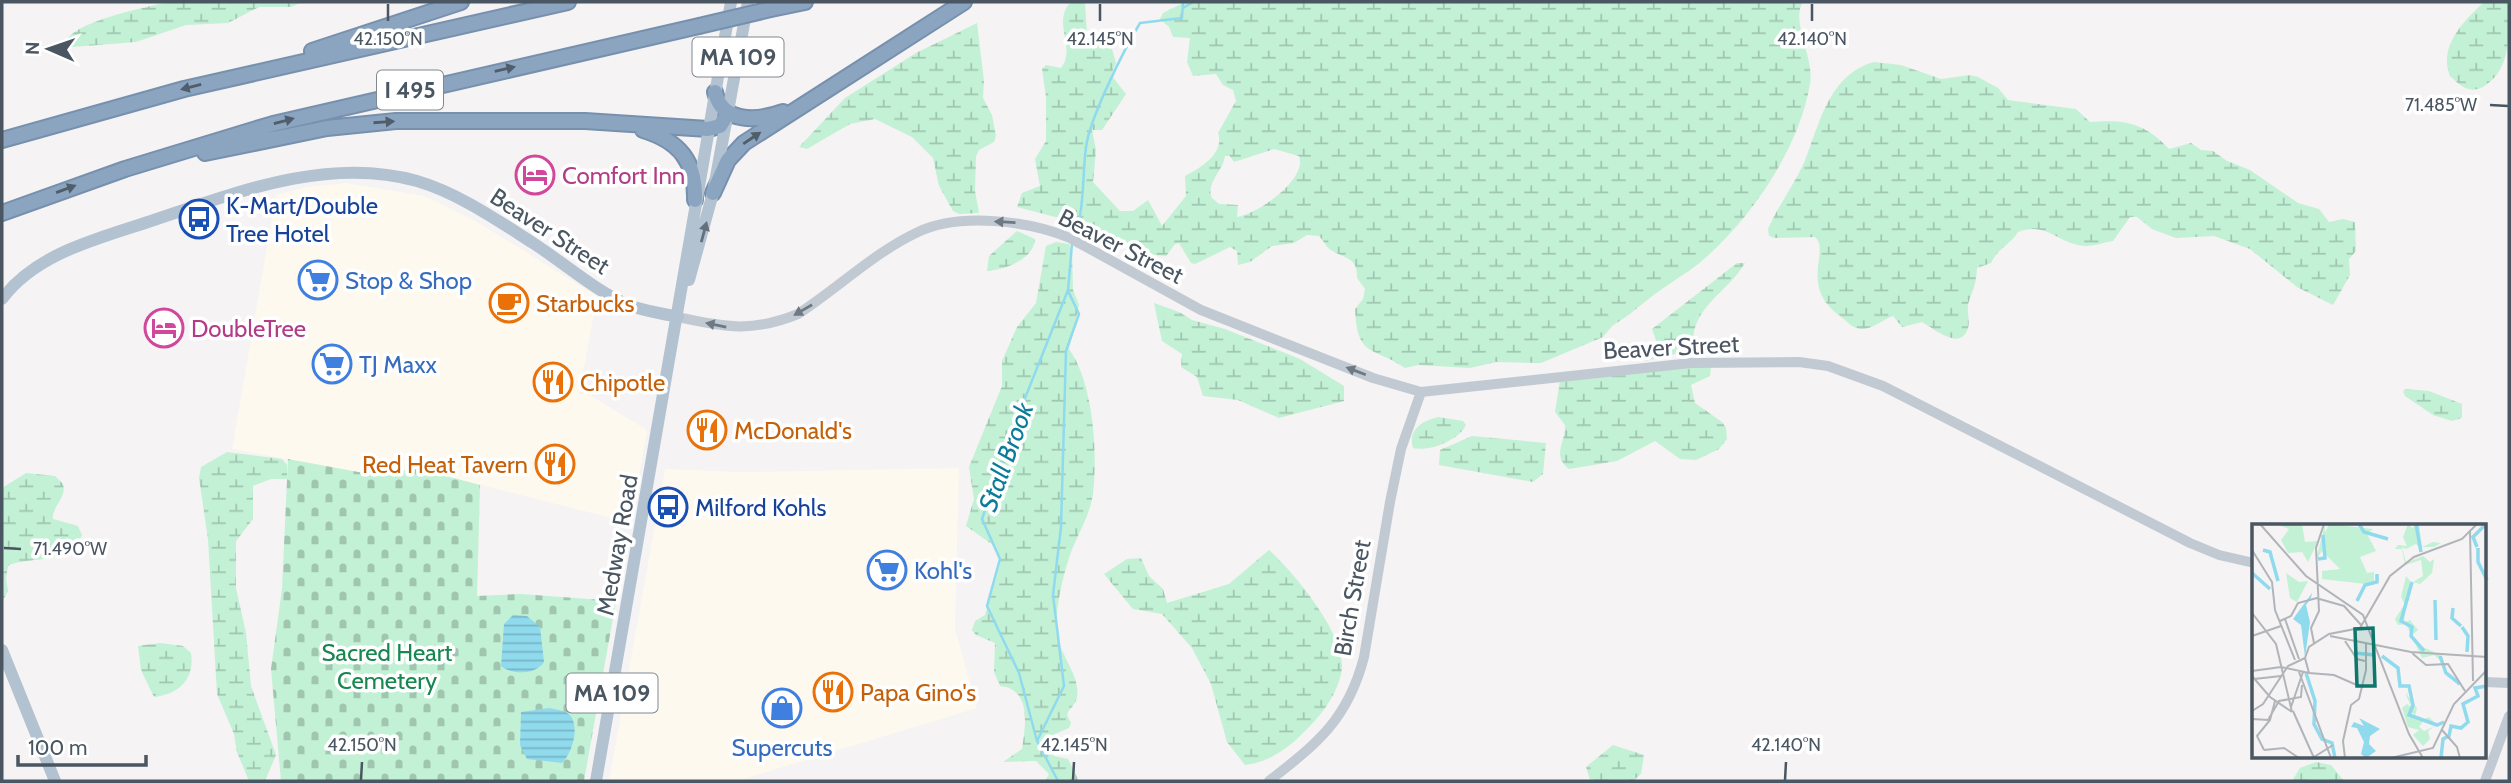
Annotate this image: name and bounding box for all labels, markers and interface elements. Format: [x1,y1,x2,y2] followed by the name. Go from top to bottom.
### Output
[14,14,84,84] north arrow
[353,28,423,50] text: 42.150°N
[1066,28,1134,50] text: 42.145°N
[1777,28,1847,50] text: 42.140°N
[692,38,784,76] road number: MA 109
[21,41,44,56] text: N
[494,63,516,74] one-way arrow
[377,71,443,110] road number: I 495
[179,82,201,93] one-way arrow
[2405,94,2477,116] text: 71.485°W
[273,115,295,126] one-way arrow
[374,116,396,127] one-way arrow
[742,132,762,145] one-way arrow
[514,154,556,196] hotel icon: Comfort Inn
[562,161,685,190] place label: Comfort Inn
[485,182,615,280] street label: Beaver Street
[55,184,76,195] one-way arrow
[226,191,378,248] place label: K-Mart/Double Tree Hotel
[178,198,220,240] bus stop icon: K-Mart/Double Tree Hotel
[1054,202,1188,290] street label: Beaver Street
[993,217,1015,228] one-way arrow
[699,221,709,242] one-way arrow
[297,259,339,301] supermarket icon: Stop & Shop
[345,266,472,295] place label: Stop & Shop
[488,282,530,324] cafe icon: Starbucks
[536,289,634,318] place label: Starbucks
[793,304,812,316] one-way arrow
[143,307,185,349] hotel icon: DoubleTree
[191,314,306,343] place label: DoubleTree
[705,319,727,330] one-way arrow
[1602,329,1740,365] street label: Beaver Street
[311,343,353,385] supermarket icon: TJ Maxx
[359,350,438,379] place label: TJ Maxx
[532,361,574,403] restaurant icon: Chipotle
[1345,366,1366,377] one-way arrow
[580,368,665,397] place label: Chipotle
[972,398,1041,516] water label: Stall Brook
[686,409,728,451] restaurant icon: McDonald's
[734,416,852,445] place label: McDonald's
[534,443,576,485] restaurant icon: Red Heat Tavern
[362,450,528,479] place label: Red Heat Tavern
[590,472,644,618] street label: Medway Road
[647,486,689,528] bus stop icon: Milford Kohls
[695,493,827,522] place label: Milford Kohls
[2252,524,2486,758] inset map
[33,538,107,560] text: 71.490°W
[1328,538,1376,658] street label: Birch Street
[866,549,908,591] supermarket icon: Kohl's
[914,556,972,585] place label: Kohl's
[322,638,452,695] park label: Sacred Heart Cemetery
[812,671,854,713] restaurant icon: Papa Gino's
[566,674,658,712] road number: MA 109
[860,678,976,707] place label: Papa Gino's
[761,687,803,729] shop icon: Supercuts
[18,724,145,768] scale bar
[732,733,832,762] place label: Supercuts
[327,734,397,756] text: 42.150°N
[1040,734,1108,756] text: 42.145°N
[1751,734,1821,756] text: 42.140°N
[28,735,87,760] text: 100 m

